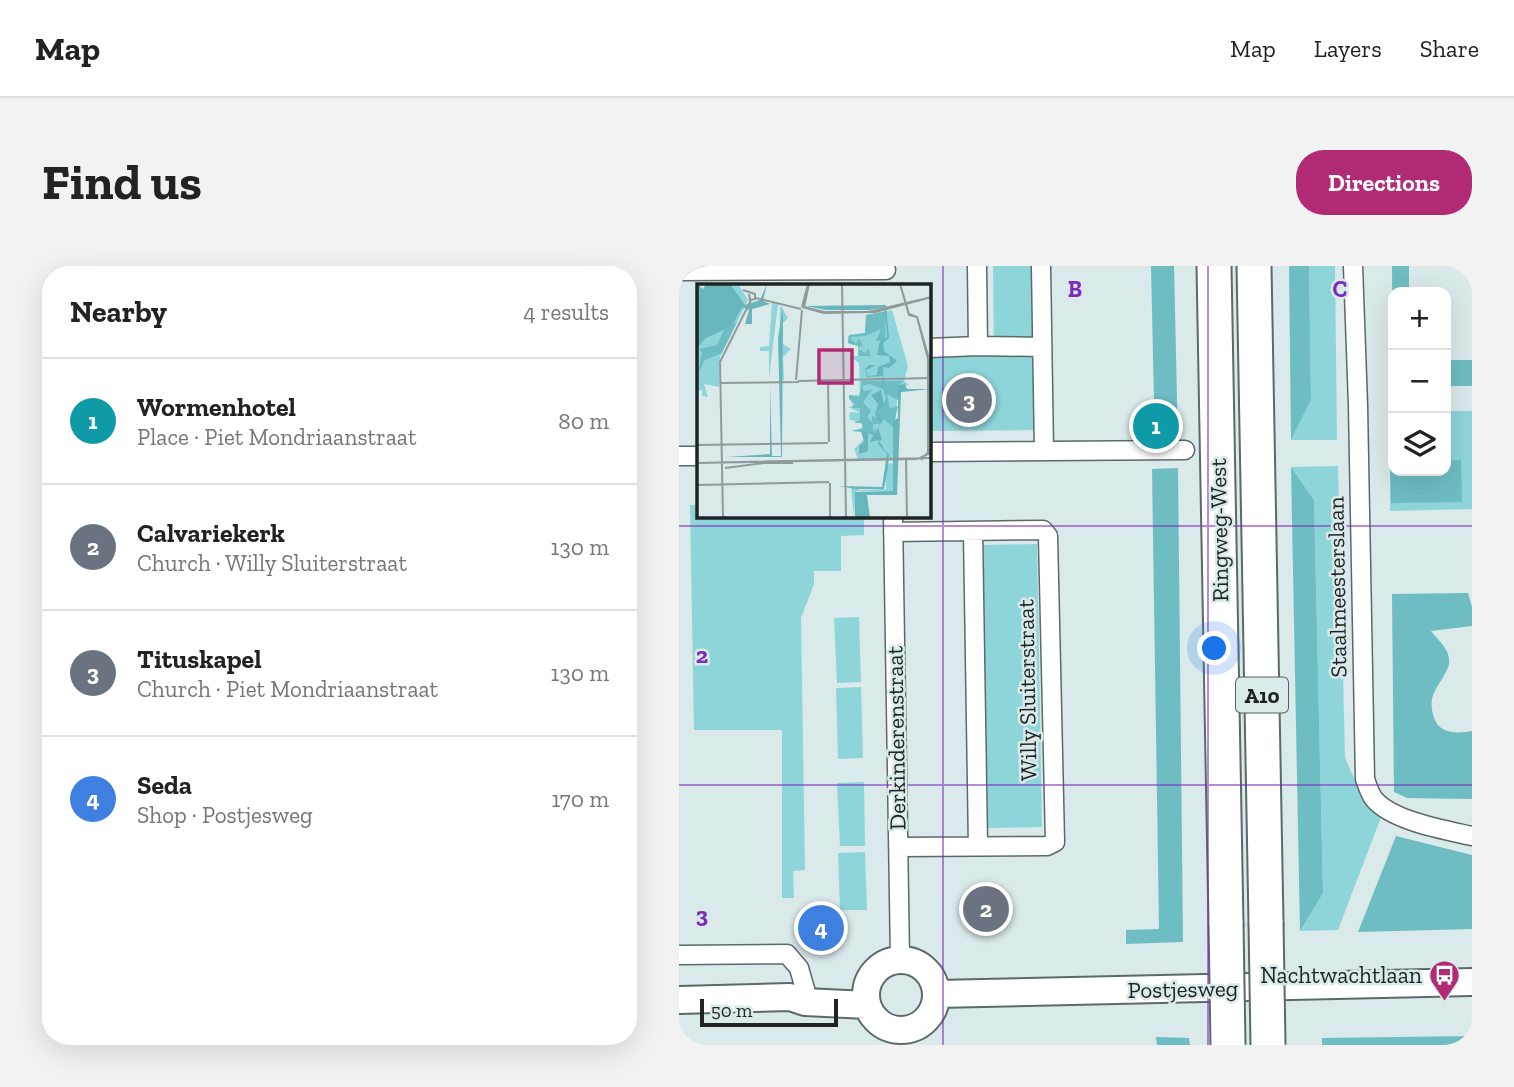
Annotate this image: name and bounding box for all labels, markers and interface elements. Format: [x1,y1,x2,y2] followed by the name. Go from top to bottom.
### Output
[35,29,100,68] text: Map
[1230,34,1276,63] text: Map
[1314,34,1382,63] text: Layers
[1420,34,1479,63] text: Share
[1296,150,1472,215] button: Directions
[42,153,202,212] text: Find us
[1068,275,1082,303] text: B
[1333,275,1347,303] text: C
[697,284,931,518] inset map
[1388,287,1451,476] map controls
[1388,287,1451,350] button: +
[70,294,167,330] text: Nearby
[523,298,609,326] text: 4 results
[1388,350,1451,413] button: −
[946,374,992,426] pin: 3
[137,391,296,423] text: Wormenhotel
[1133,400,1179,452] pin: 1
[88,407,98,435] text: 1
[558,407,609,435] text: 80 m
[1388,413,1451,476] button: layers
[137,423,416,451] text: Place · Piet Mondriaanstraat
[1204,457,1234,602] street label: Ringweg-West
[1321,496,1353,678] street label: Staalmeesterslaan
[137,517,285,549] text: Calvariekerk
[87,533,99,561] text: 2
[551,533,609,561] text: 130 m
[137,549,407,577] text: Church · Willy Sluiterstraat
[1011,598,1043,781] street label: Willy Sluiterstraat
[1197,631,1231,665] your location
[696,641,708,669] text: 2
[137,643,262,675] text: Tituskapel
[880,645,912,830] street label: Derkinderenstraat
[87,659,99,687] text: 3
[551,659,609,687] text: 130 m
[137,675,438,703] text: Church · Piet Mondriaanstraat
[1236,678,1288,712] road number: A10
[137,769,192,801] text: Seda
[86,785,100,813] text: 4
[551,785,609,813] text: 170 m
[137,801,313,829] text: Shop · Postjesweg
[963,883,1009,935] pin: 2
[696,901,708,929] text: 3
[798,902,844,954] pin: 4
[1428,958,1462,1002] bus stop icon: Nachtwachtlaan
[1260,961,1422,989] place label: Nachtwachtlaan
[1127,974,1239,1004] street label: Postjesweg
[700,996,838,1028] scale bar
[711,999,752,1022] text: 50 m

